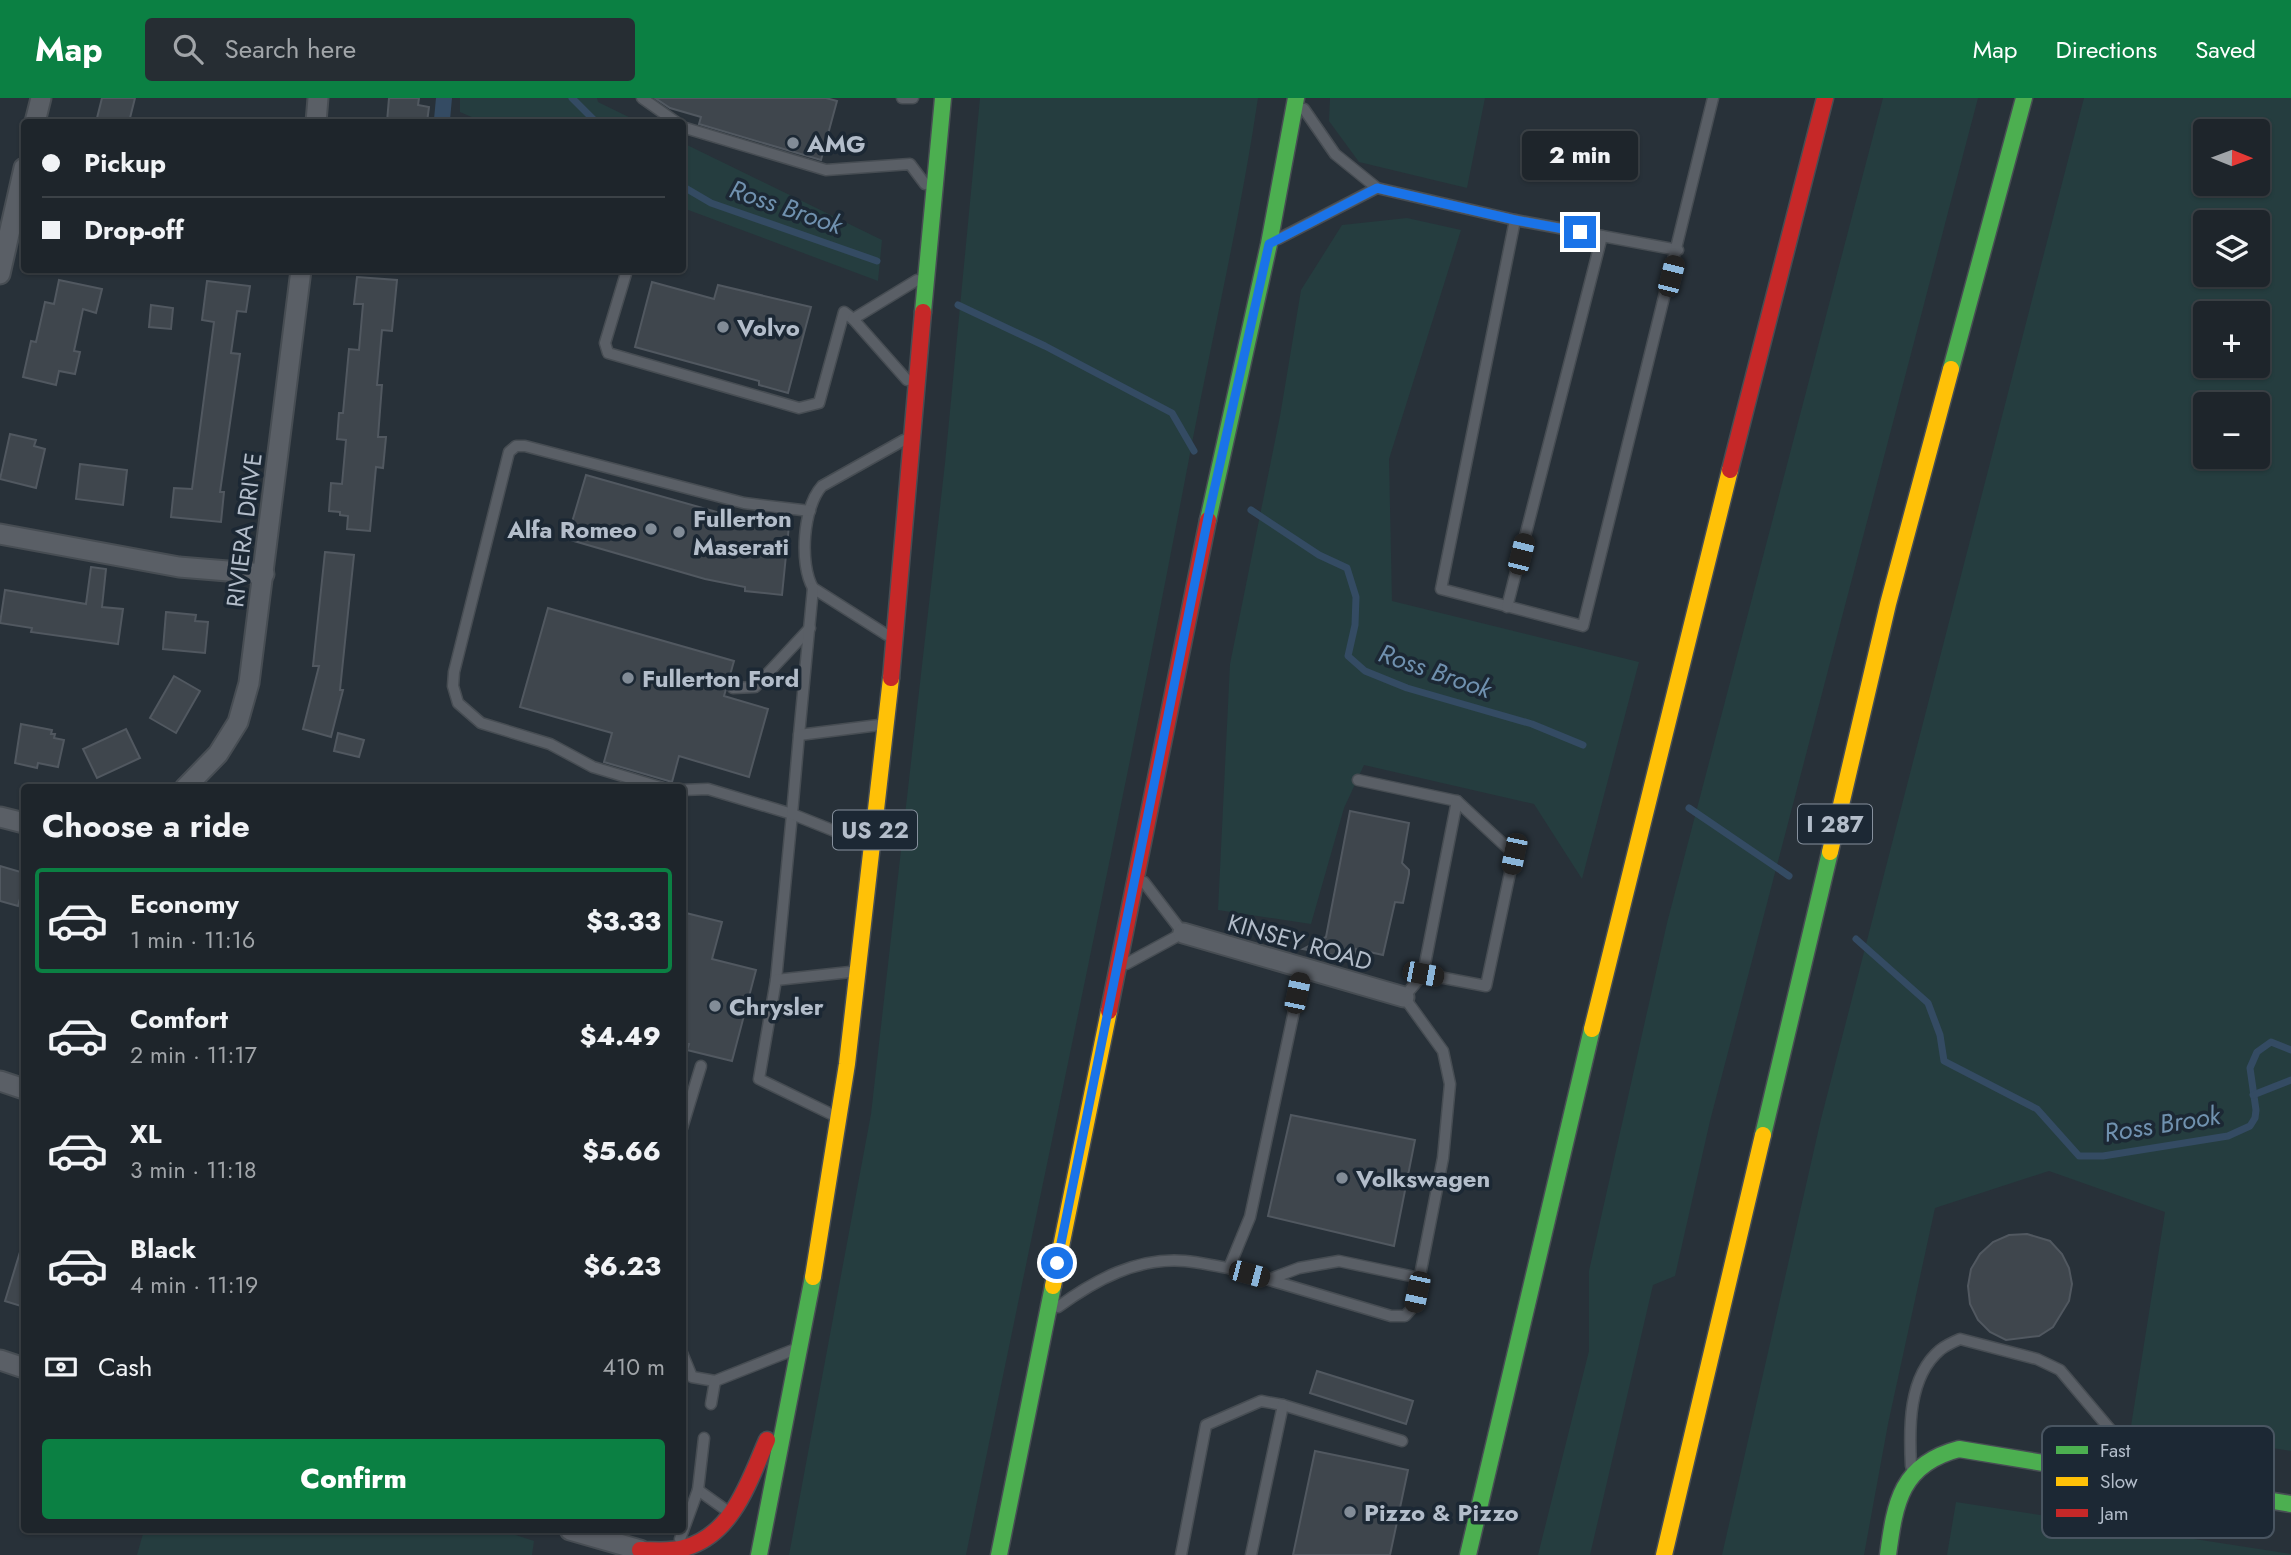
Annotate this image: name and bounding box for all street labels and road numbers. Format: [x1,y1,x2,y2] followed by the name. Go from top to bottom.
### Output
[217,451,271,609] street label: RIVIERA DRIVE
[1798,804,1872,844] road number: I 287
[833,810,917,850] road number: US 22
[1224,905,1376,979] street label: KINSEY ROAD

